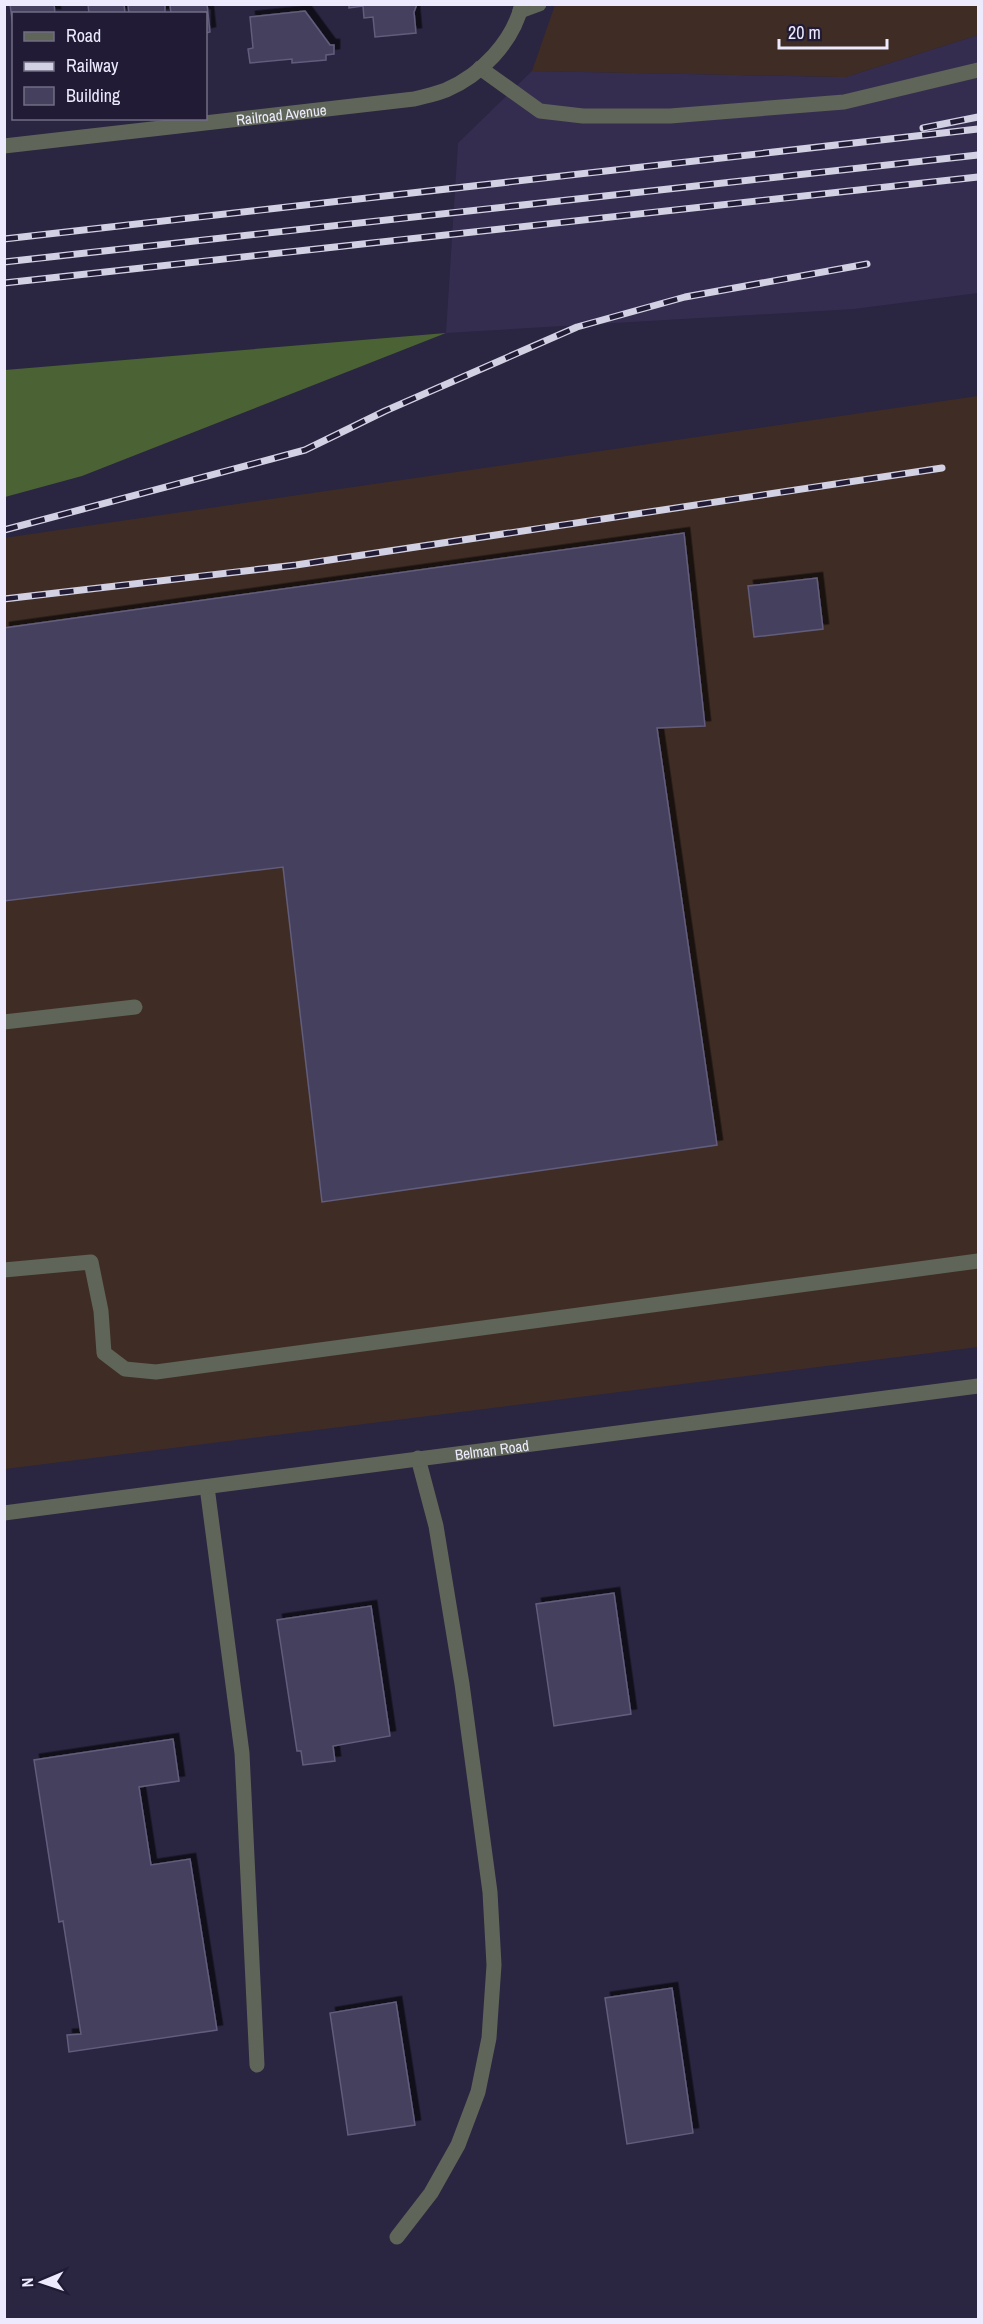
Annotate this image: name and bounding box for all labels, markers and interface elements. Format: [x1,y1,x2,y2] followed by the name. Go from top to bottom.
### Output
[12,12,207,120] legend
[779,12,887,50] scale bar
[788,20,821,45] text: 20 m
[66,23,101,48] text: Road
[66,53,119,78] text: Railway
[66,83,121,108] text: Building
[235,99,328,130] street label: Railroad Avenue
[454,1434,530,1465] street label: Belman Road
[12,2252,72,2312] north arrow
[16,2277,38,2288] text: N

